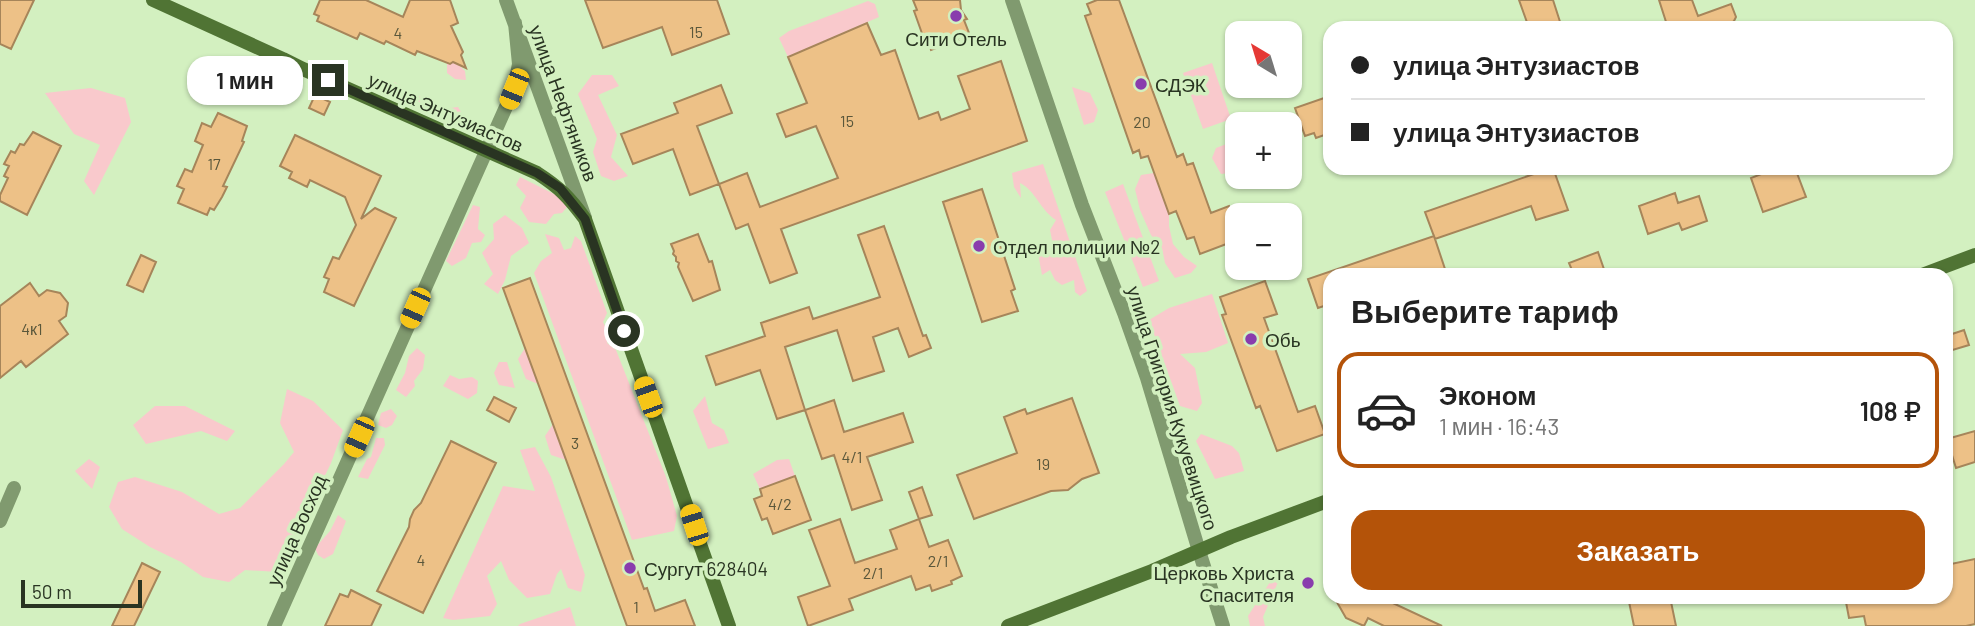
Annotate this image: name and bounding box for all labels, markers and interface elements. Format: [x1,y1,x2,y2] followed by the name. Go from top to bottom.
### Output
[948,8,964,24] marker: Сити Отель
[1225,21,1302,98] north arrow
[1225,21,1302,280] map controls
[525,22,603,184] street label: улица Нефтяников
[689,22,703,41] house number: 15
[394,23,402,42] house number: 4
[905,27,1007,50] place label: Сити Отель
[1393,49,1639,80] text: улица Энтузиастов
[188,56,304,104] callout: 1 мин
[312,64,344,96] route end
[216,66,274,94] text: 1 мин
[497,66,532,112] car
[365,68,527,156] street label: улица Энтузиастов
[1155,73,1206,96] place label: СДЭК
[1133,76,1149,92] marker: СДЭК
[840,111,854,130] house number: 15
[1133,112,1151,131] house number: 20
[1225,112,1302,189] button: +
[1393,116,1639,147] text: улица Энтузиастов
[207,154,221,173] house number: 17
[1225,203,1302,280] button: −
[993,235,1160,258] place label: Отдел полиции №2
[971,238,987,254] marker: Отдел полиции №2
[1123,283,1223,533] street label: улица Григория Кукуевицкого
[397,285,434,331] car
[1351,291,1619,329] text: Выберите тариф
[608,315,640,347] route start
[21,319,43,338] house number: 4к1
[1265,328,1301,351] place label: Обь
[1243,331,1259,347] marker: Обь
[631,374,666,420] car
[1355,379,1418,442] icon: car
[1439,379,1537,410] text: Эконом
[1860,395,1921,426] text: 108 ₽
[1439,412,1559,440] text: 1 мин · 16:43
[341,414,378,460] car
[571,433,579,452] house number: 3
[842,447,862,466] house number: 4/1
[1036,454,1050,473] house number: 19
[261,471,331,589] street label: улица Восход
[768,494,792,513] house number: 4/2
[678,502,711,548] car
[1351,510,1925,590] button: Заказать
[417,550,425,569] house number: 4
[928,551,948,570] house number: 2/1
[644,557,768,580] place label: Сургут 628404
[622,560,638,576] marker: Сургут 628404
[1154,561,1294,606] place label: Церковь Христа Спасителя
[863,563,883,582] house number: 2/1
[1300,575,1316,591] marker: Церковь Христа Спасителя
[21,577,142,609] scale bar
[32,580,72,603] text: 50 m
[633,597,639,616] house number: 1

